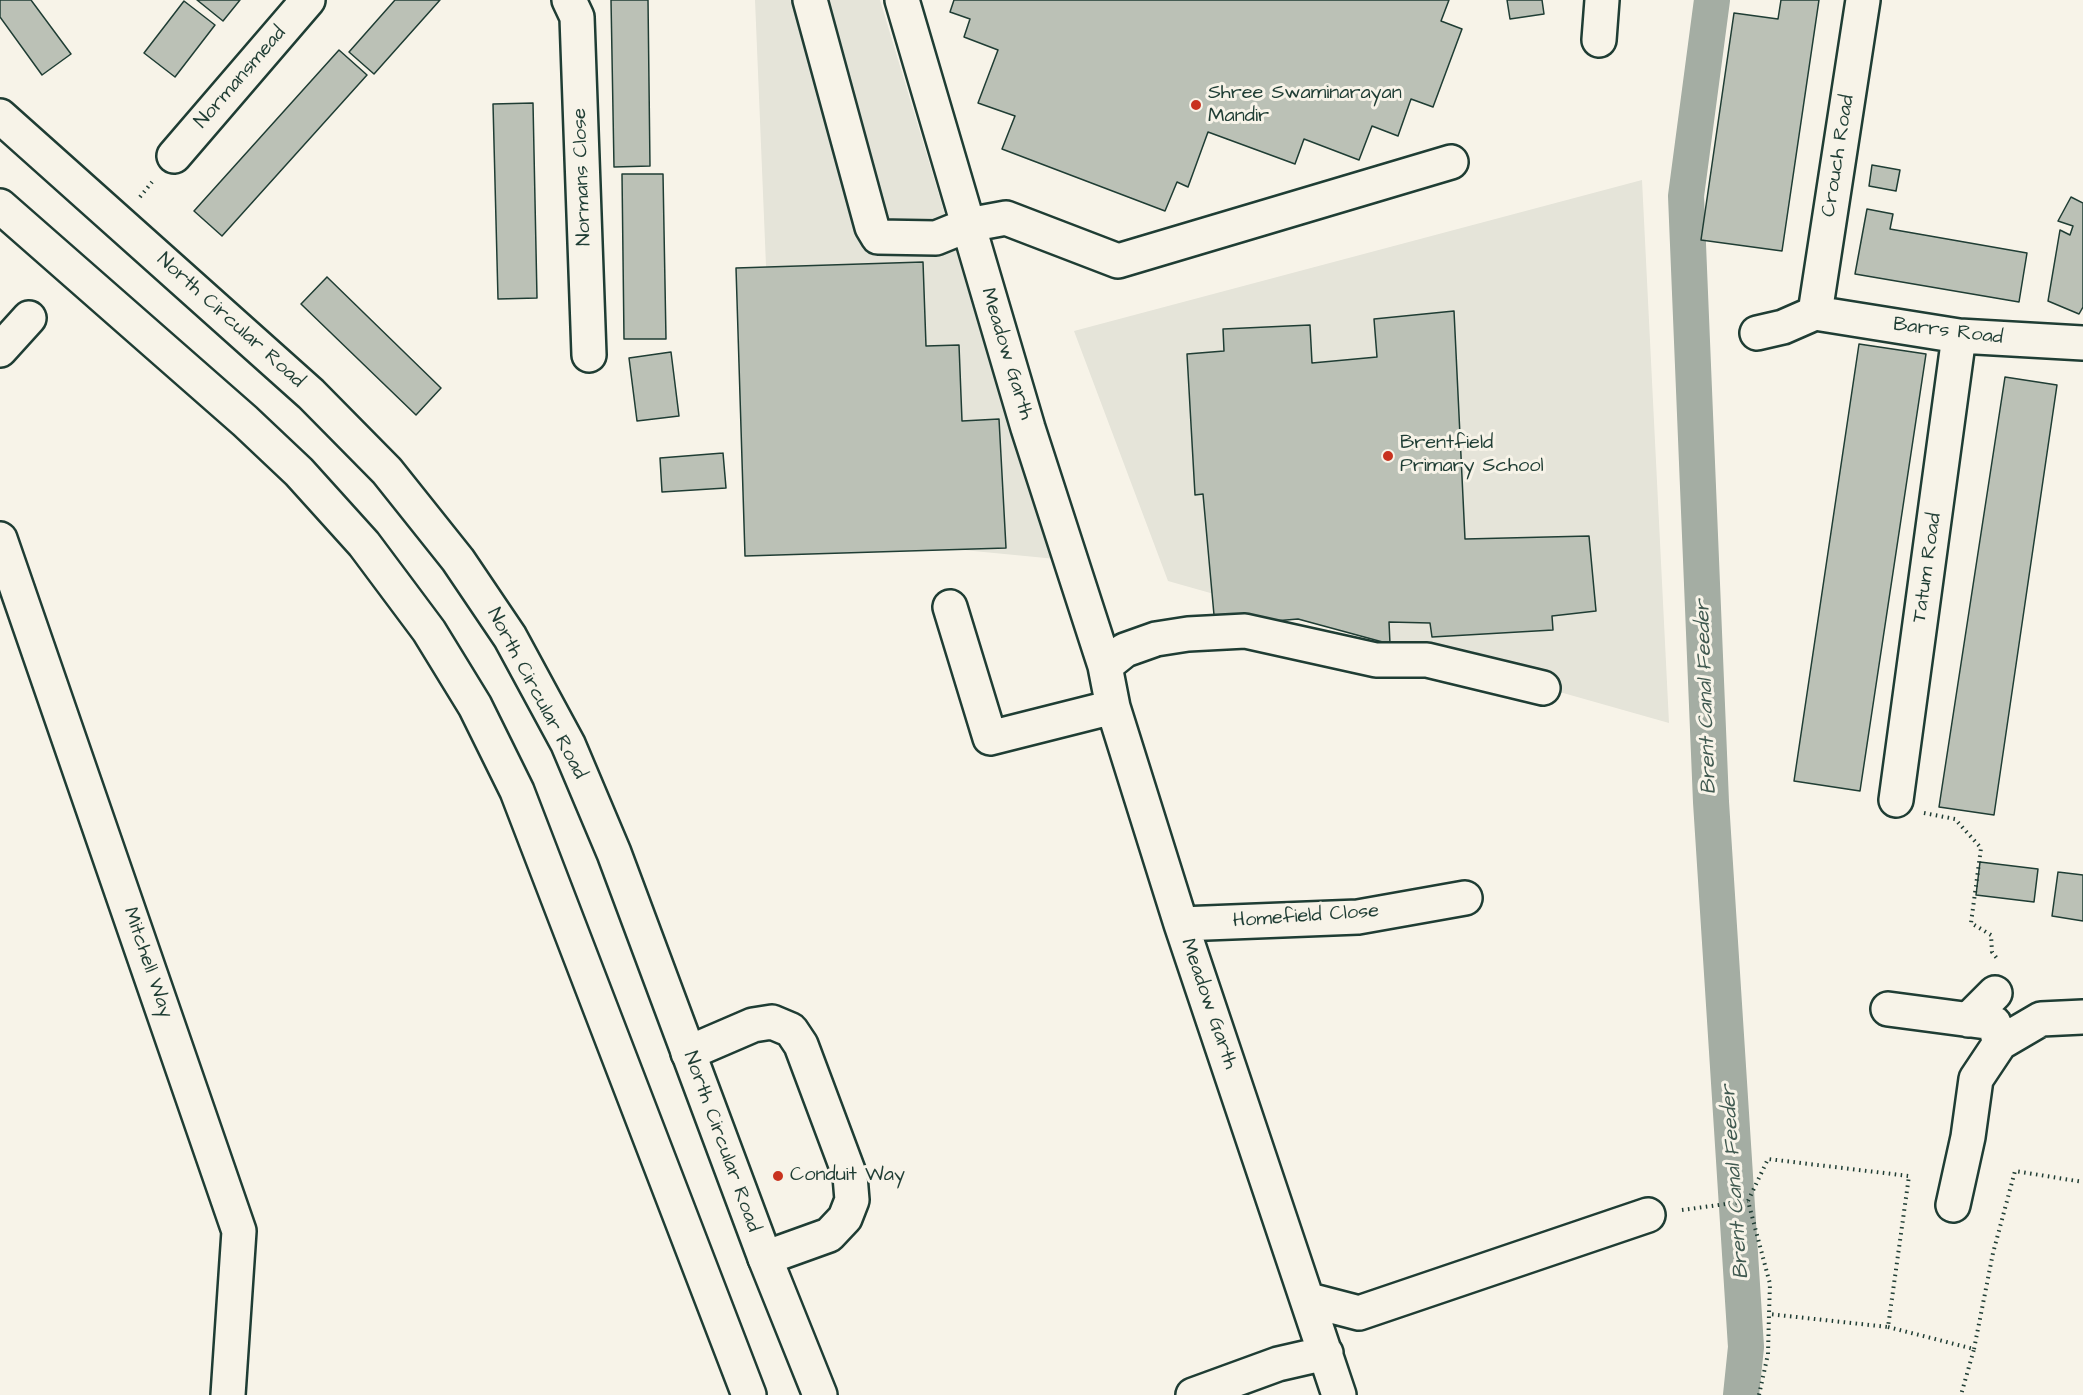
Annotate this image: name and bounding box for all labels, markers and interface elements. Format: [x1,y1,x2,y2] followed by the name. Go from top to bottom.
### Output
[190,22,292,134] street label: Normansmead
[1208,82,1402,129] place label: Shree Swaminarayan Mandir
[1818,93,1860,219] street label: Crouch Road
[1189,98,1203,112] marker: Shree Swaminarayan Mandir
[569,108,597,246] street label: Normans Close
[151,248,309,394] street label: North Circular Road
[975,285,1037,423] street label: Meadow Garth
[1892,313,2004,351] street label: Barrs Road
[1400,432,1544,479] place label: Brentfield Primary School
[1381,449,1395,463] marker: Brentfield Primary School
[1908,512,1948,624] street label: Tatum Road
[1691,599,1723,795] water label: Brent Canal Feeder
[481,604,591,784] street label: North Circular Road
[1232,900,1380,934] street label: Homefield Close
[117,905,177,1021] street label: Mitchell Way
[1174,936,1242,1072] street label: Meadow Garth
[677,1049,765,1235] street label: North Circular Road
[1717,1084,1755,1280] water label: Brent Canal Feeder
[790,1164,905,1188] place label: Conduit Way
[771,1169,785,1183] marker: Conduit Way

